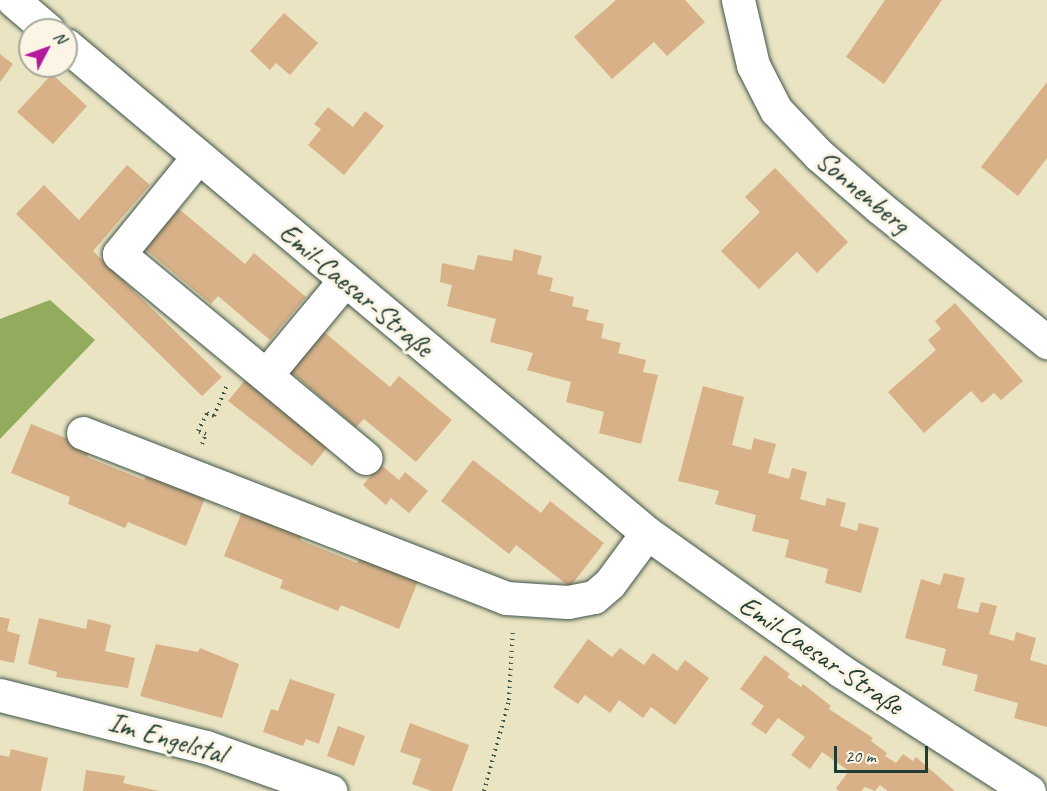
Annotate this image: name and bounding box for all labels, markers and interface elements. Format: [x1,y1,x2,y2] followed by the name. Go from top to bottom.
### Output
[18,18,78,78] north arrow
[49,27,71,48] text: N
[810,143,916,241] street label: Sonnenberg
[272,216,440,364] street label: Emil-Caesar-Straße
[733,588,909,722] street label: Emil-Caesar-Straße
[105,705,229,771] street label: Im Engelstal
[837,734,932,772] scale bar
[845,745,876,767] text: 20 m

